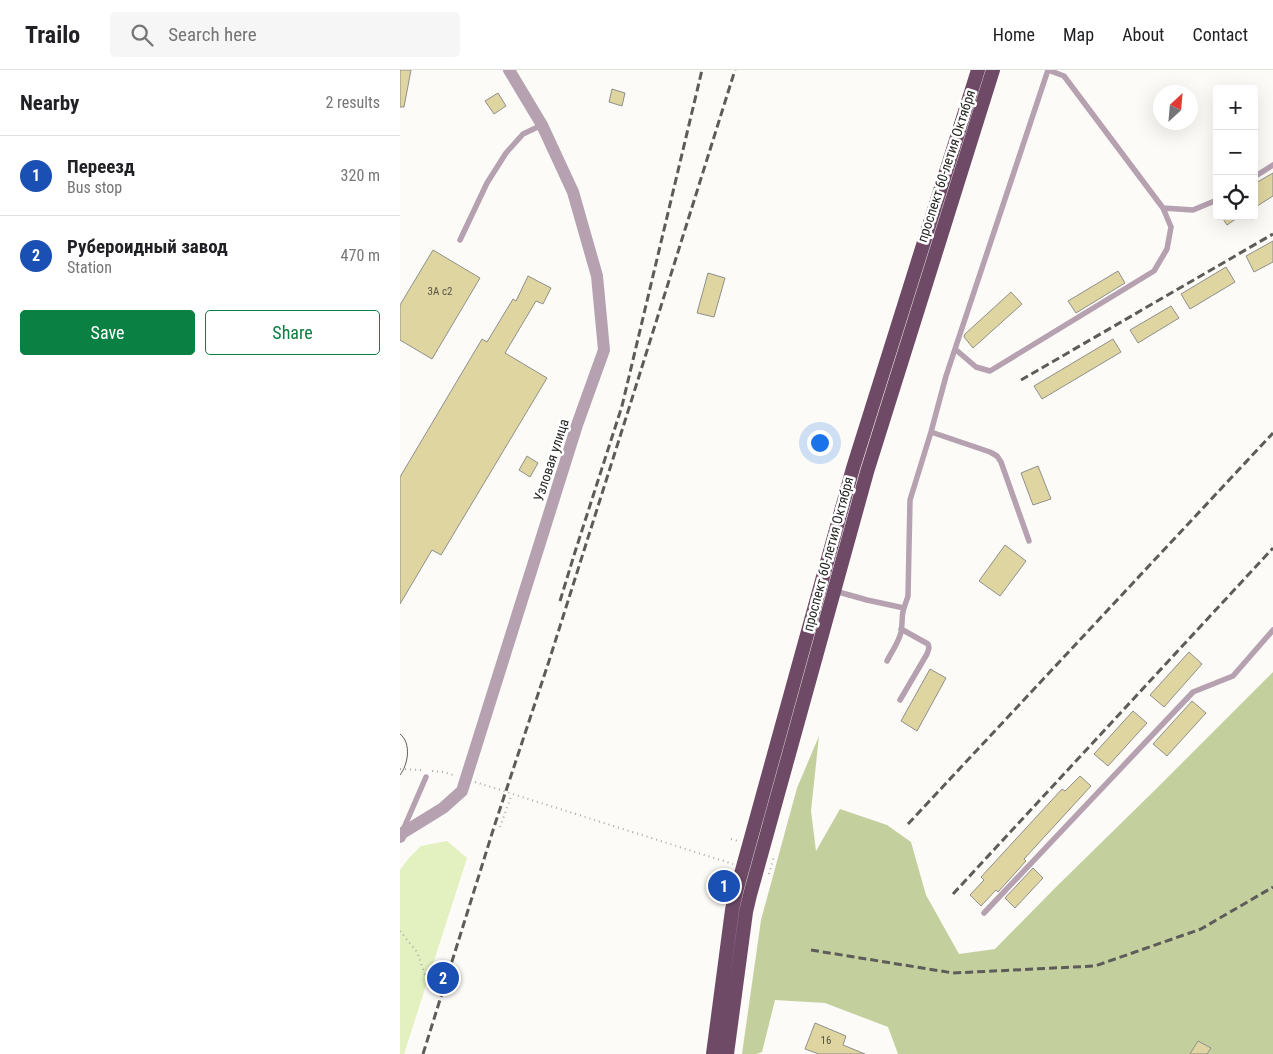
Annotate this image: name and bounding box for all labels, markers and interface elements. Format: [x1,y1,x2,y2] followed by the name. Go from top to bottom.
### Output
[110,12,460,57] search box
[25,21,80,49] text: Trailo
[128,21,156,49] icon: search
[168,23,257,46] text: Search here
[993,24,1035,45] text: Home
[1063,24,1094,45] text: Map
[1122,24,1164,45] text: About
[1192,24,1248,45] text: Contact
[1153,85,1198,130] north arrow
[1213,85,1258,220] map controls
[1213,85,1258,130] button: +
[914,88,978,244] street label: проспект 60-летия Октября
[20,91,79,115] text: Nearby
[325,93,380,112] text: 2 results
[1213,130,1258,175] button: −
[67,155,135,178] text: Переезд
[32,166,40,185] text: 1
[341,166,380,185] text: 320 m
[1213,175,1258,220] button: locate
[67,178,122,197] text: Bus stop
[67,235,228,258] text: Рубероидный завод
[32,246,40,265] text: 2
[341,246,380,265] text: 470 m
[67,258,112,277] text: Station
[428,285,452,298] house number: 3А с2
[20,310,195,355] button: Save
[205,310,380,355] button: Share
[530,417,572,503] street label: Узловая улица
[807,430,833,456] your location
[800,475,856,633] street label: проспект 60-летия Октября
[708,867,740,905] pin: 1
[427,959,459,997] pin: 2
[821,1034,831,1047] house number: 16

